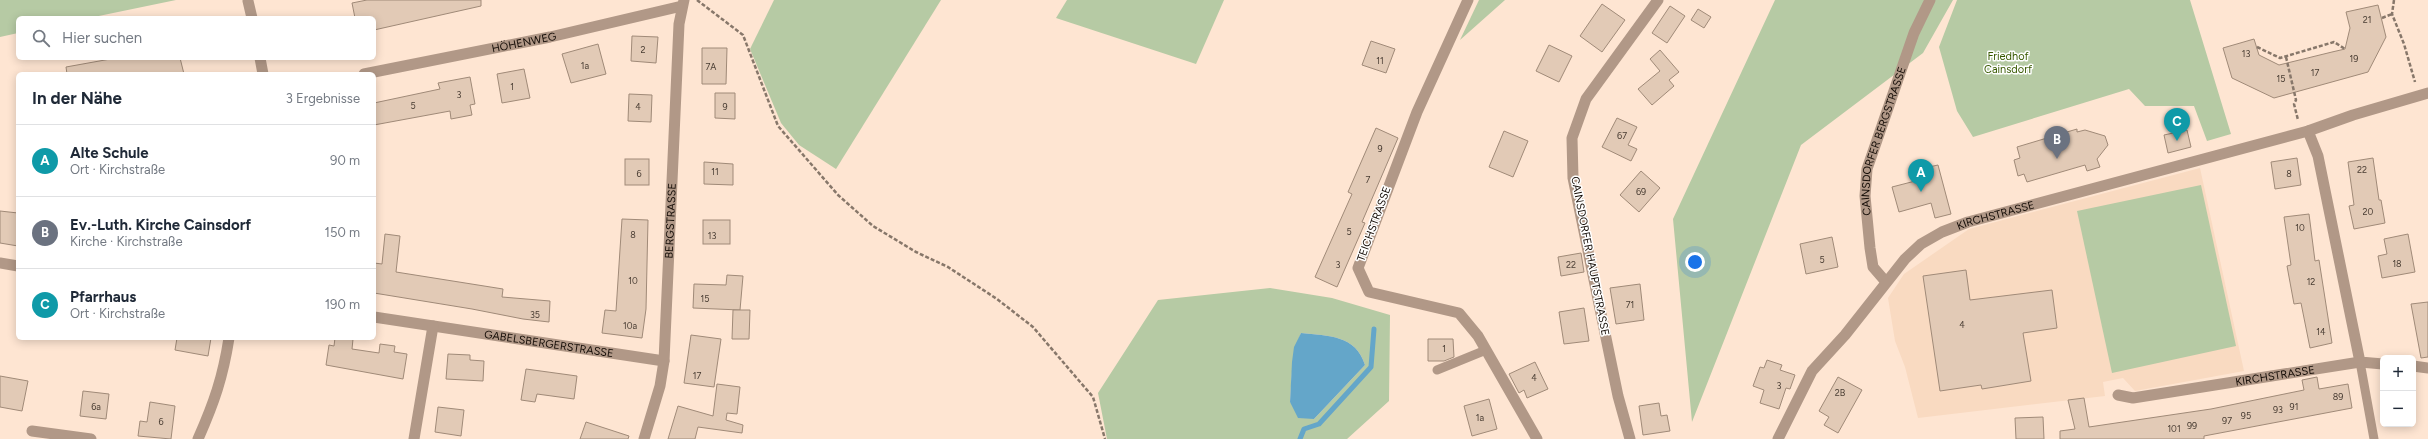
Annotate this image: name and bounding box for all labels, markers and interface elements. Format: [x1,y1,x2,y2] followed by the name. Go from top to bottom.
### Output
[2363,14,2371,25] house number: 21
[16,16,376,60] search box
[30,27,52,49] icon: search
[62,29,142,47] text: Hier suchen
[490,29,557,55] street label: HÖHENWEG
[640,44,646,55] house number: 2
[2242,48,2250,59] house number: 13
[1984,50,2033,76] park label: Friedhof Cainsdorf
[2350,53,2358,64] house number: 19
[1376,55,1384,66] house number: 11
[581,60,590,71] house number: 1a
[706,61,716,72] house number: 7A
[1858,65,1908,216] street label: CAINSDORFER BERGSTRASSE
[2311,67,2319,78] house number: 17
[2277,73,2285,84] house number: 15
[510,81,514,92] house number: 1
[32,88,122,108] text: In der Nähe
[457,89,462,100] house number: 3
[286,91,360,106] text: 3 Ergebnisse
[410,100,416,111] house number: 5
[635,101,641,112] house number: 4
[722,101,728,112] house number: 9
[2164,108,2190,141] pin: C
[2044,126,2070,159] pin: B
[1617,130,1627,141] house number: 67
[1377,143,1383,154] house number: 9
[70,144,149,162] text: Alte Schule
[40,153,50,168] text: A
[330,153,360,168] text: 90 m
[1908,159,1934,192] pin: A
[70,162,165,177] text: Ort · Kirchstraße
[2357,164,2367,175] house number: 22
[711,166,719,177] house number: 11
[636,168,642,179] house number: 6
[2286,168,2292,179] house number: 8
[1366,174,1371,185] house number: 7
[1568,175,1612,337] street label: CAINSDORFER HAUPTSTRASSE
[662,183,678,259] street label: BERGSTRASSE
[1354,185,1394,263] street label: TEICHSTRASSE
[1636,186,1646,197] house number: 69
[1955,198,2036,232] street label: KIRCHSTRASSE
[2363,206,2374,217] house number: 20
[70,216,251,234] text: Ev.-Luth. Kirche Cainsdorf
[2295,222,2305,233] house number: 10
[41,225,49,240] text: B
[325,225,360,240] text: 150 m
[1346,226,1352,237] house number: 5
[630,229,636,240] house number: 8
[708,230,716,241] house number: 13
[70,234,183,249] text: Kirche · Kirchstraße
[1685,252,1705,272] your location
[1819,254,1825,265] house number: 5
[2392,258,2402,269] house number: 18
[1336,259,1341,270] house number: 3
[1566,259,1576,270] house number: 22
[628,275,638,286] house number: 10
[2307,276,2315,287] house number: 12
[70,288,136,306] text: Pfarrhaus
[701,293,709,304] house number: 15
[40,297,50,312] text: C
[325,297,360,312] text: 190 m
[1626,299,1634,310] house number: 71
[70,306,165,321] text: Ort · Kirchstraße
[530,309,540,320] house number: 35
[1959,319,1965,330] house number: 4
[623,320,637,331] house number: 10a
[2316,326,2326,337] house number: 14
[483,327,615,360] street label: GABELSBERGERSTRASSE
[1442,343,1446,354] house number: 1
[2380,355,2416,427] map controls
[2380,355,2416,391] button: +
[2234,363,2315,388] street label: KIRCHSTRASSE
[693,370,701,381] house number: 17
[1531,372,1537,383] house number: 4
[1777,380,1782,391] house number: 3
[1835,387,1846,398] house number: 2B
[2333,391,2343,402] house number: 89
[2380,391,2416,427] button: −
[91,401,101,412] house number: 6a
[2290,401,2298,412] house number: 91
[2273,404,2283,415] house number: 93
[2241,410,2251,421] house number: 95
[1476,412,1485,423] house number: 1a
[2222,415,2232,426] house number: 97
[158,416,164,427] house number: 6
[2187,420,2197,431] house number: 99
[2167,423,2181,434] house number: 101

